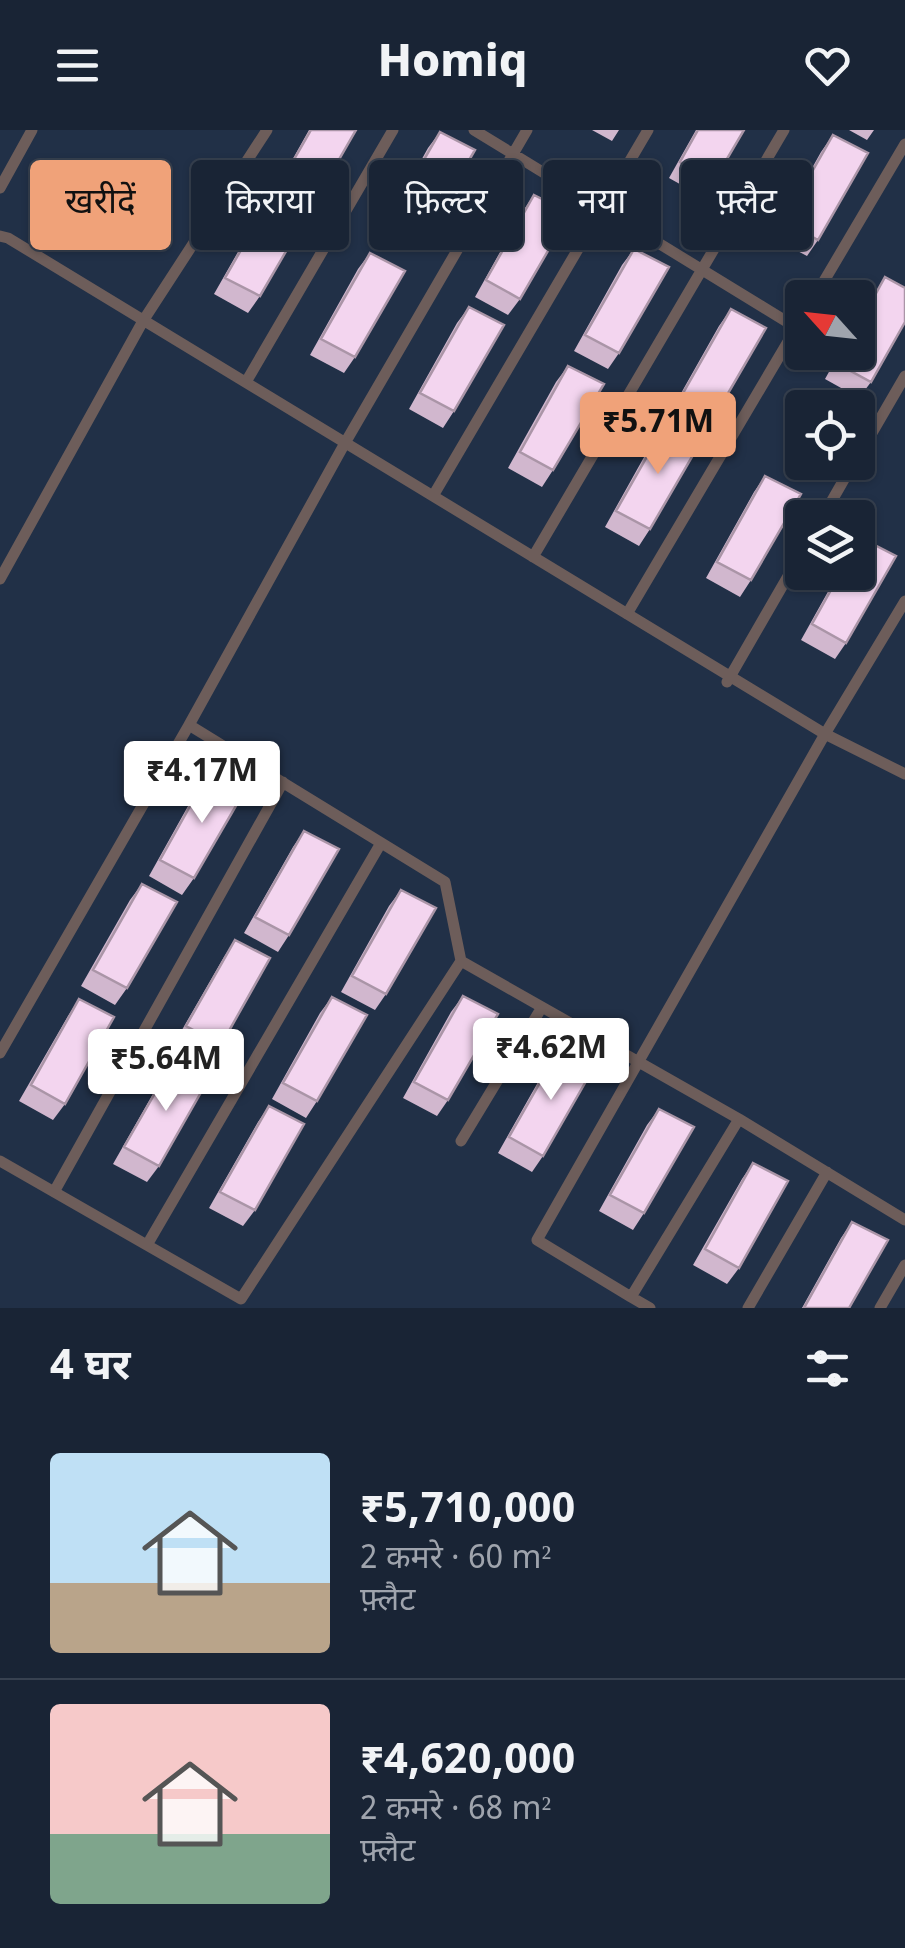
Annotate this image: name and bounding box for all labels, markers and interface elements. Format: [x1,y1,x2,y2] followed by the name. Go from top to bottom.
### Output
[378,36,527,94] text: Homiq
[50,38,105,93] icon: menu
[800,38,855,93] icon: heart
[30,160,171,250] chip: खरीदें
[191,160,349,250] chip: किराया
[369,160,523,250] chip: फ़िल्टर
[543,160,661,250] chip: नया
[681,160,812,250] chip: फ़्लैट
[785,280,875,370] north arrow
[785,280,875,590] map controls
[785,390,875,480] button: locate
[577,392,739,477] pin: ₹5.71M
[602,403,714,445] text: ₹5.71M
[785,500,875,590] button: layers
[121,741,283,826] pin: ₹4.17M
[146,752,258,794] text: ₹4.17M
[470,1018,632,1103] pin: ₹4.62M
[85,1029,247,1114] pin: ₹5.64M
[495,1029,607,1071] text: ₹4.62M
[110,1040,222,1082] text: ₹5.64M
[50,1341,130,1396] text: 4 घर
[800,1341,855,1396] icon: filters
[360,1484,575,1539] text: ₹5,710,000
[130,1493,250,1613] icon: home
[360,1539,551,1581] text: 2 कमरे · 60 m²
[360,1581,415,1623] text: फ़्लैट
[360,1735,575,1790] text: ₹4,620,000
[130,1744,250,1864] icon: home
[360,1790,551,1832] text: 2 कमरे · 68 m²
[360,1832,415,1874] text: फ़्लैट

